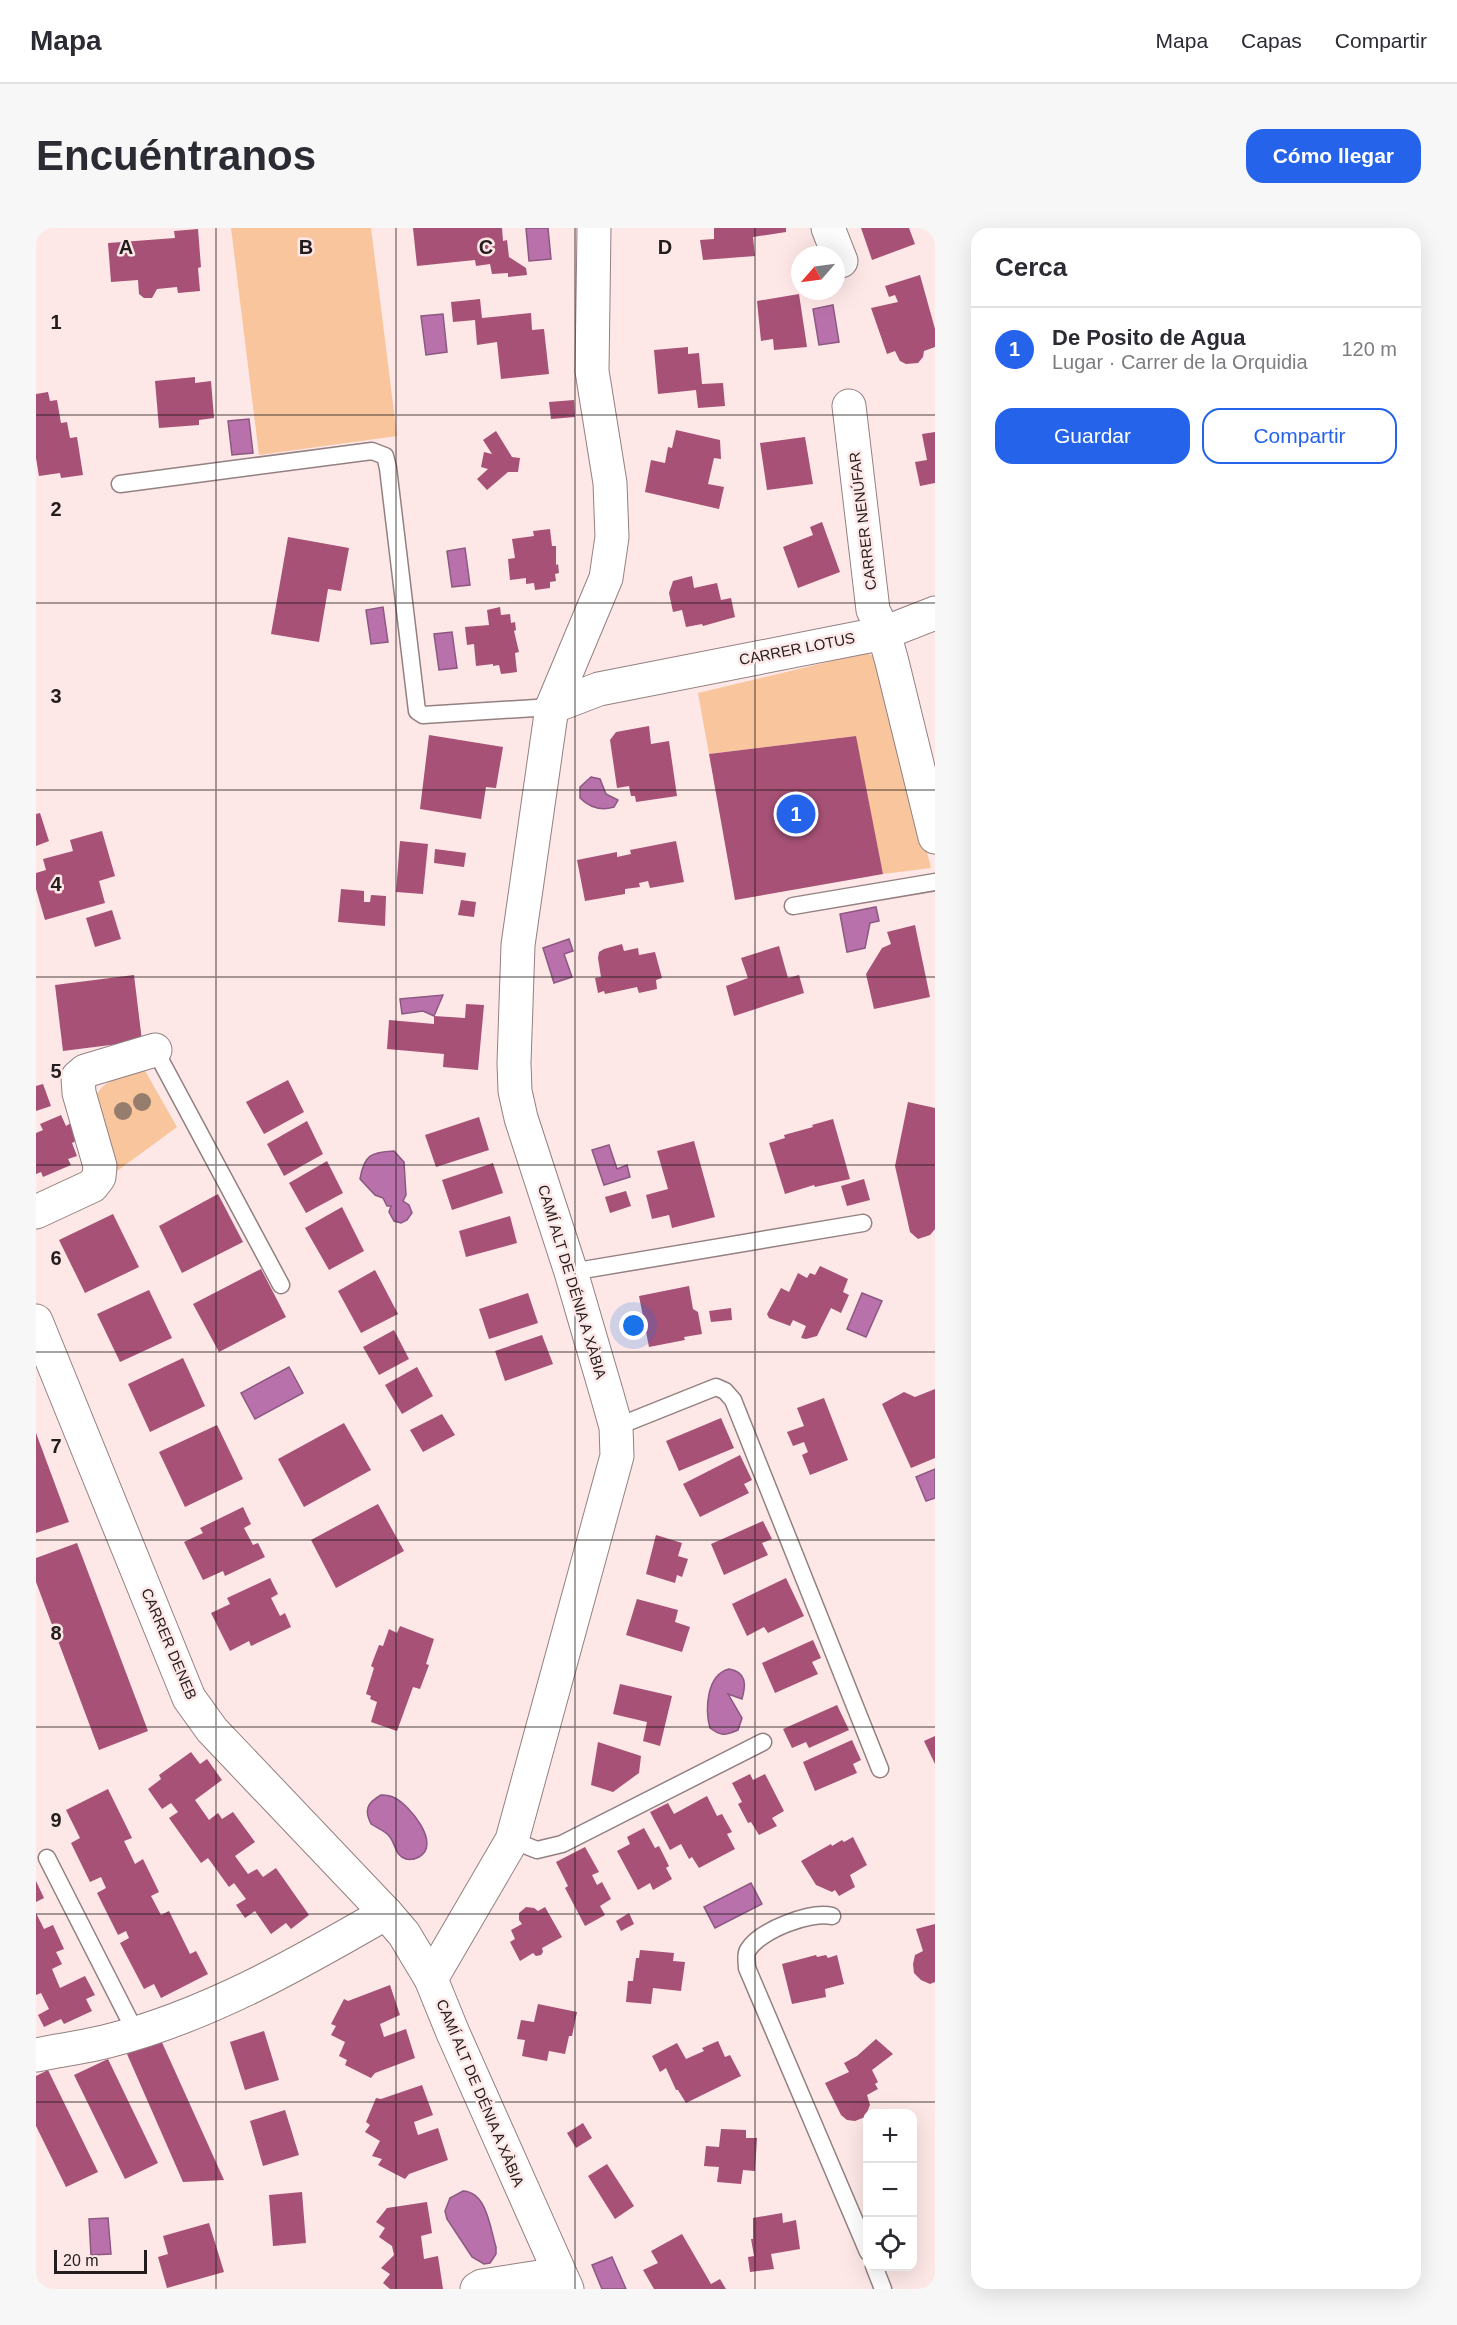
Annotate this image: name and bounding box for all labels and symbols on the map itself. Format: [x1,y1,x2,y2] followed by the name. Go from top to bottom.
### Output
[119,236,133,258] text: A
[299,236,313,258] text: B
[479,236,493,258] text: C
[658,236,672,258] text: D
[791,246,845,300] north arrow
[50,311,62,333] text: 1
[846,451,879,591] street label: CARRER NENÚFAR
[50,498,62,520] text: 2
[738,629,856,668] street label: CARRER LOTUS
[50,685,62,707] text: 3
[776,792,816,836] pin: 1
[50,873,62,895] text: 4
[50,1060,62,1082] text: 5
[535,1183,610,1381] street label: CAMÍ ALT DE DÉNIA A XÀBIA
[50,1247,62,1269] text: 6
[619,1311,648,1340] your location
[50,1435,62,1457] text: 7
[138,1586,201,1702] street label: CARRER DENEB
[50,1622,62,1644] text: 8
[50,1809,62,1831] text: 9
[433,1996,528,2189] street label: CAMÍ ALT DE DÉNIA A XÀBIA
[54,2247,147,2274] scale bar

